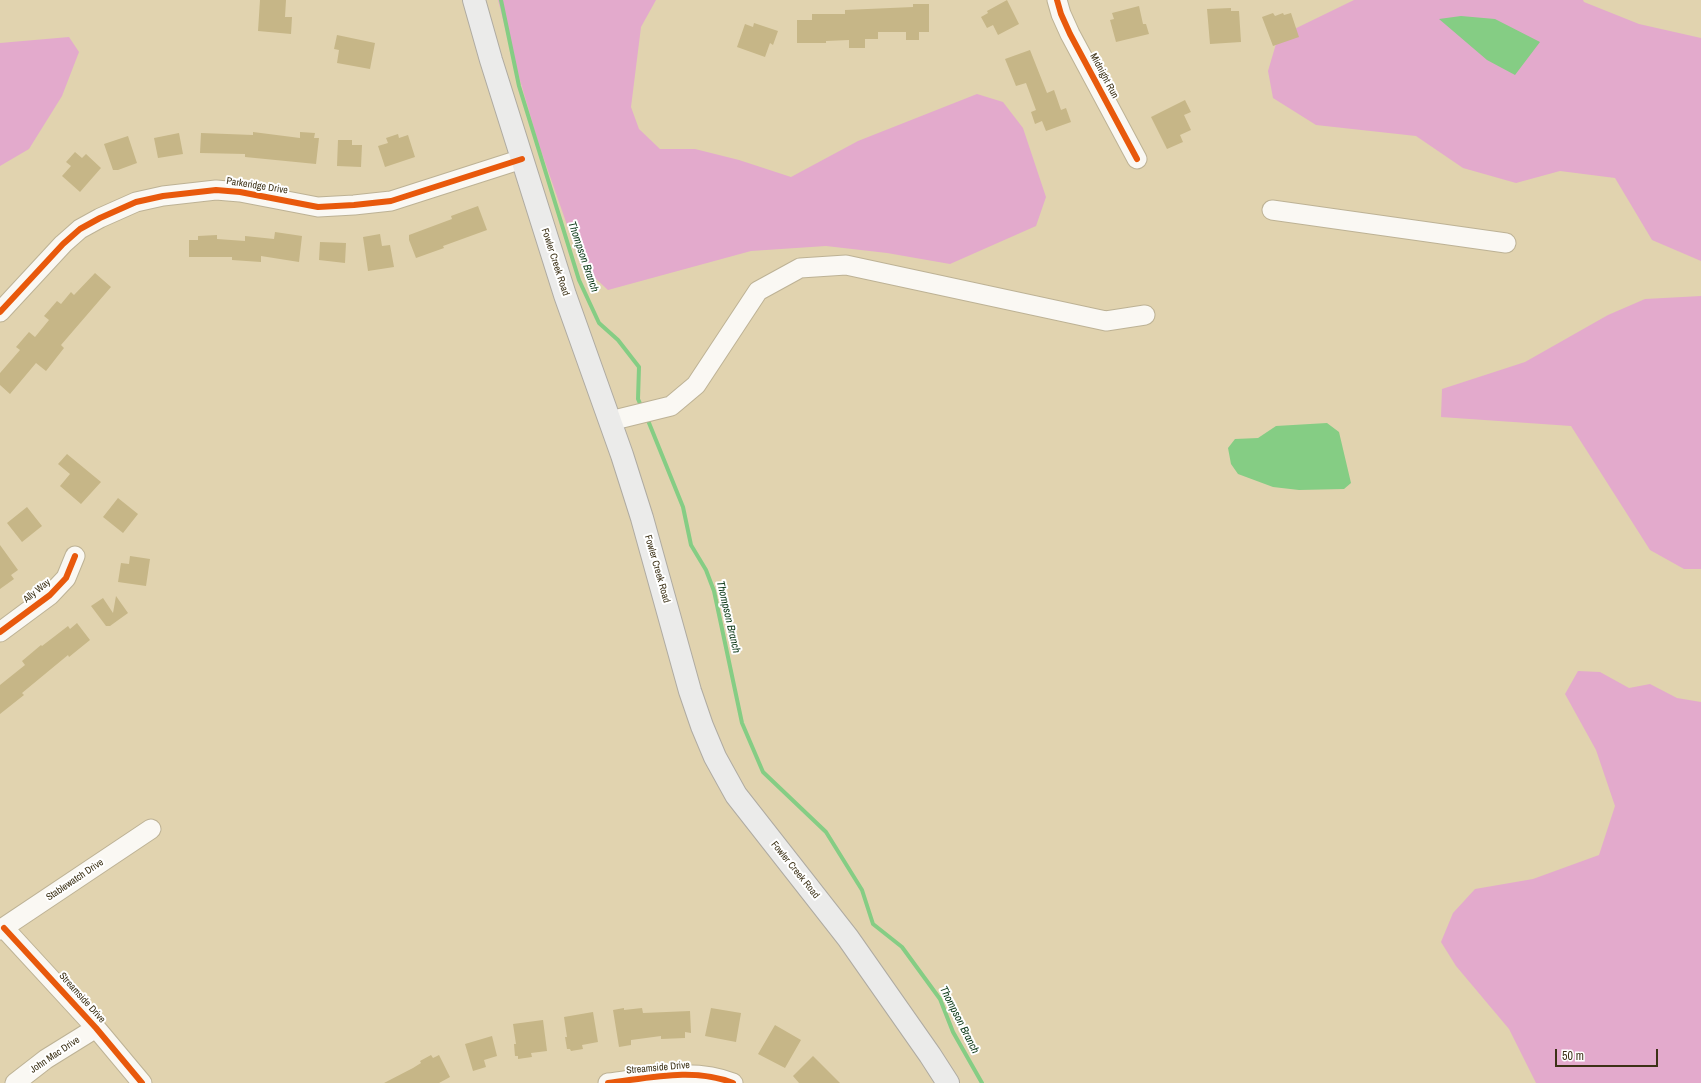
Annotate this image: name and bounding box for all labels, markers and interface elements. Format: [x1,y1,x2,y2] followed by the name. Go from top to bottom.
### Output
[1087,51,1121,101] street label: Midnight Run
[225,175,289,197] street label: Parkeridge Drive
[565,220,601,294] water label: Thompson Branch
[538,227,572,297] street label: Fowler Creek Road
[642,534,672,604] street label: Fowler Creek Road
[21,576,53,606] street label: Ally Way
[713,580,743,654] water label: Thompson Branch
[768,839,822,901] street label: Fowler Creek Road
[44,856,106,904] street label: Stablewatch Drive
[56,970,108,1026] street label: Streamside Drive
[936,984,982,1056] water label: Thompson Branch
[28,1034,82,1076] street label: John Mac Drive
[1557,1041,1660,1067] scale bar
[1562,1048,1584,1064] text: 50 m
[626,1059,690,1077] street label: Streamside Drive

